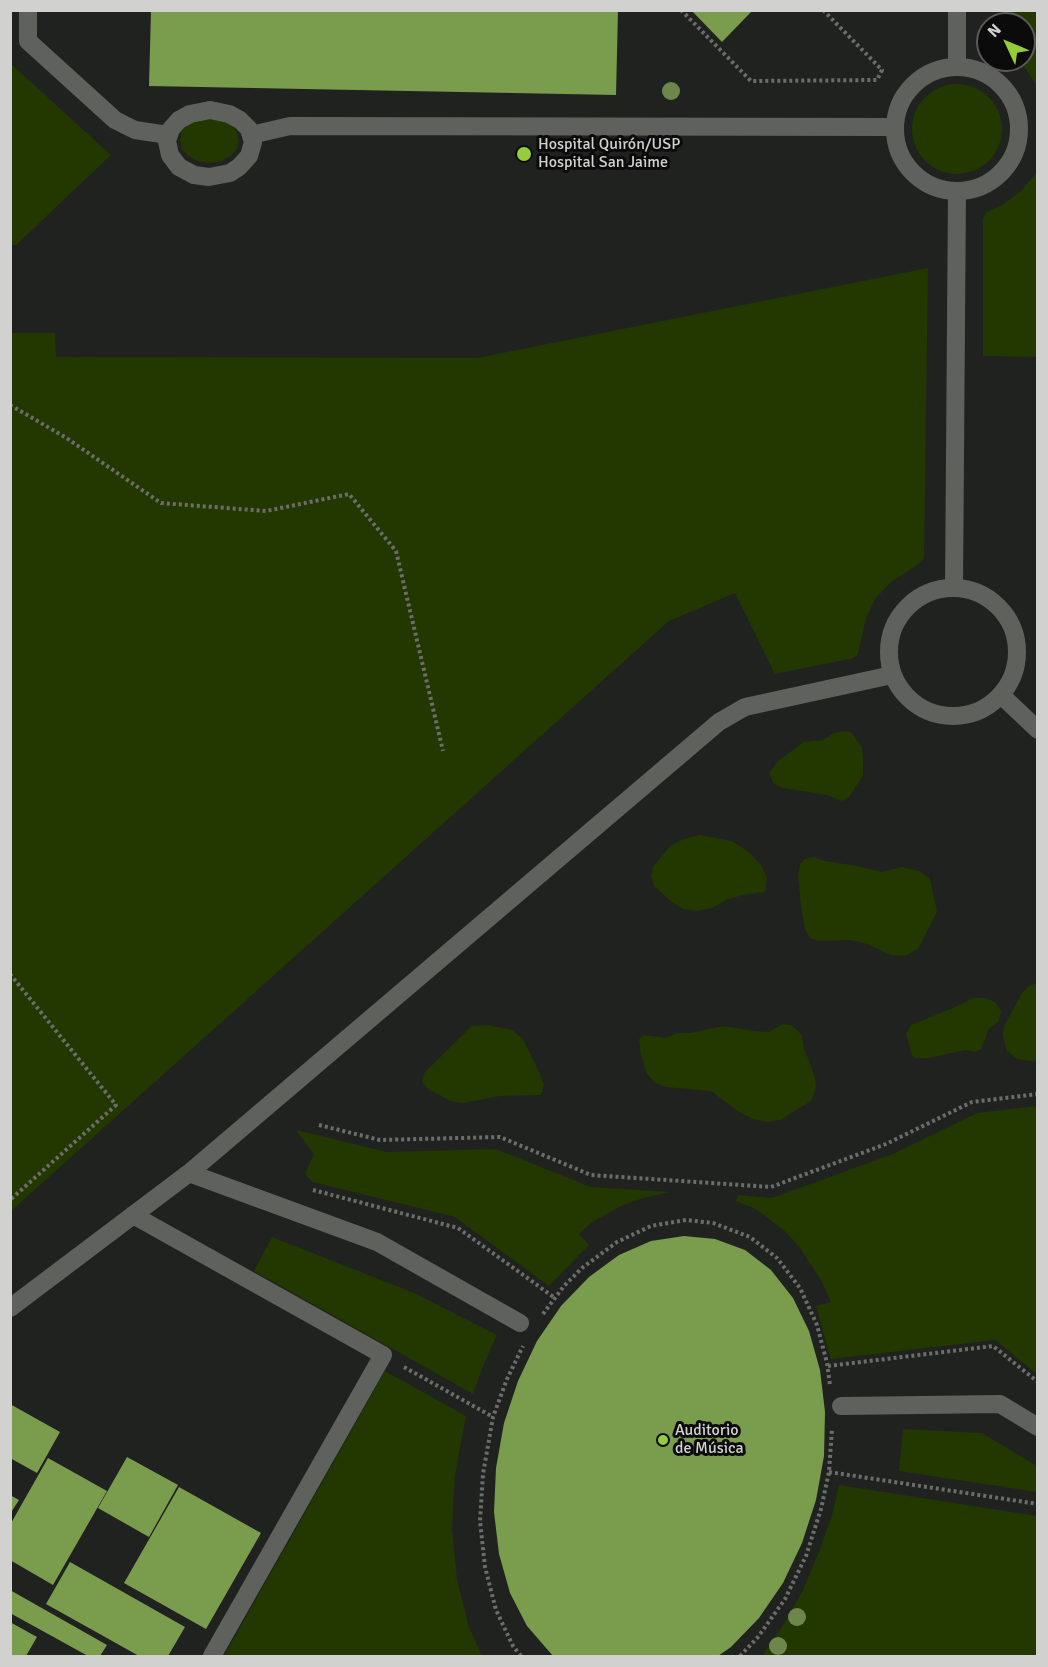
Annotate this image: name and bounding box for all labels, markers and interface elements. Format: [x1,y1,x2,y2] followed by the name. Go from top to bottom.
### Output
[976,12,1036,72] north arrow
[983,20,1006,42] text: N
[538,135,680,173] place label: Hospital Quirón/USP Hospital San Jaime
[515,145,533,163] marker: Hospital Quirón/USP Hospital San Jaime
[675,1421,744,1459] place label: Auditorio de Música
[656,1433,670,1447] marker: Auditorio de Música

